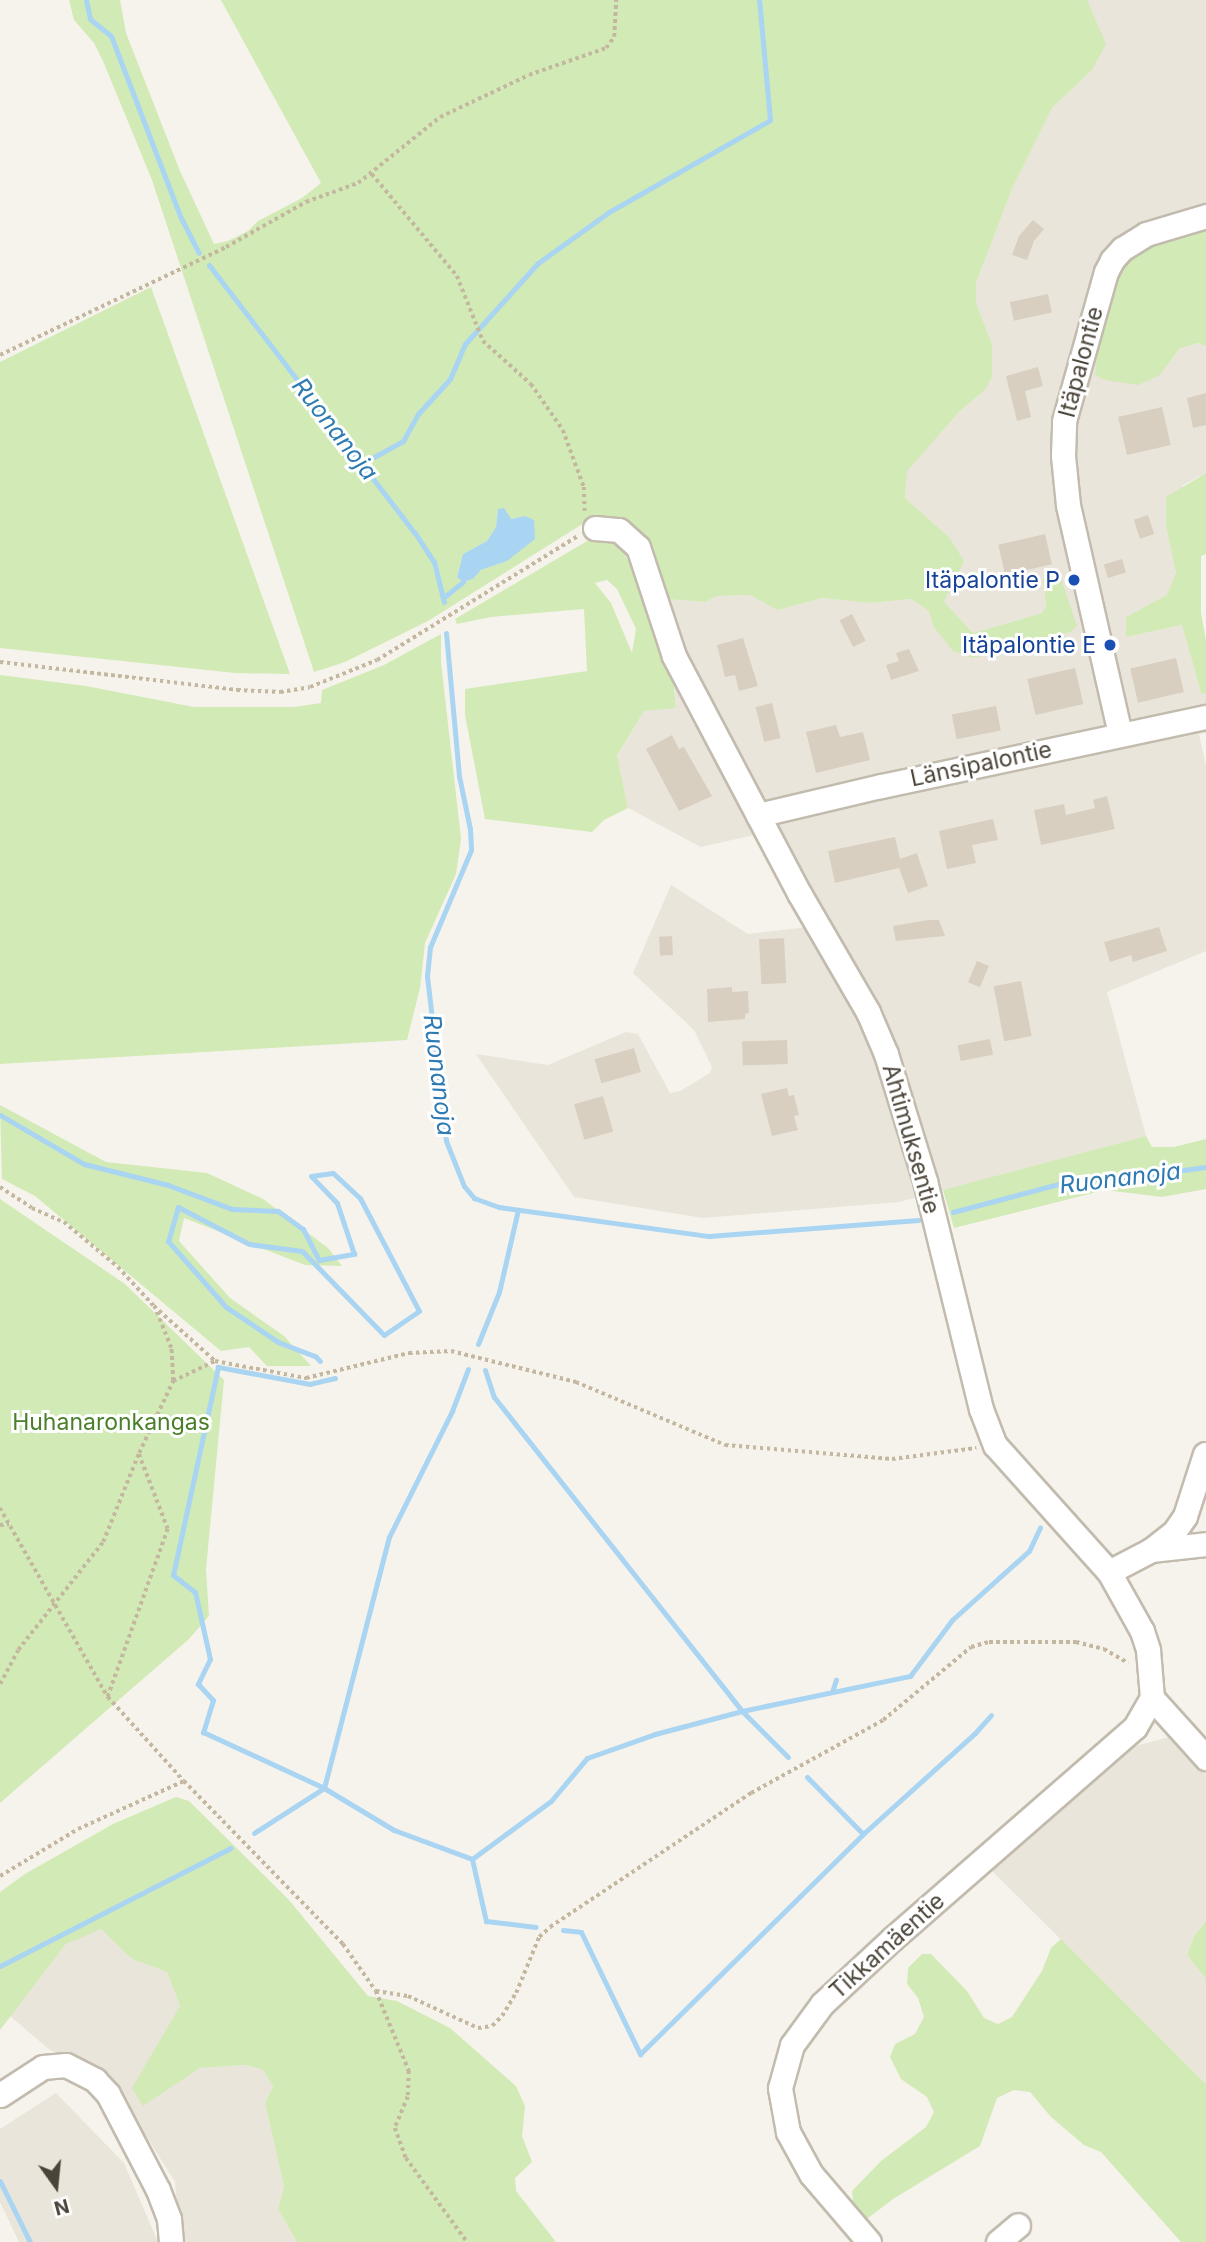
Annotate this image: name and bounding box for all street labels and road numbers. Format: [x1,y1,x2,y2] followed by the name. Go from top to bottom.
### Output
[1053,303,1109,421] street label: Itäpalontie
[908,736,1054,792] street label: Länsipalontie
[876,1061,946,1217] street label: Ahtimuksentie
[824,1887,950,2005] street label: Tikkamäentie

